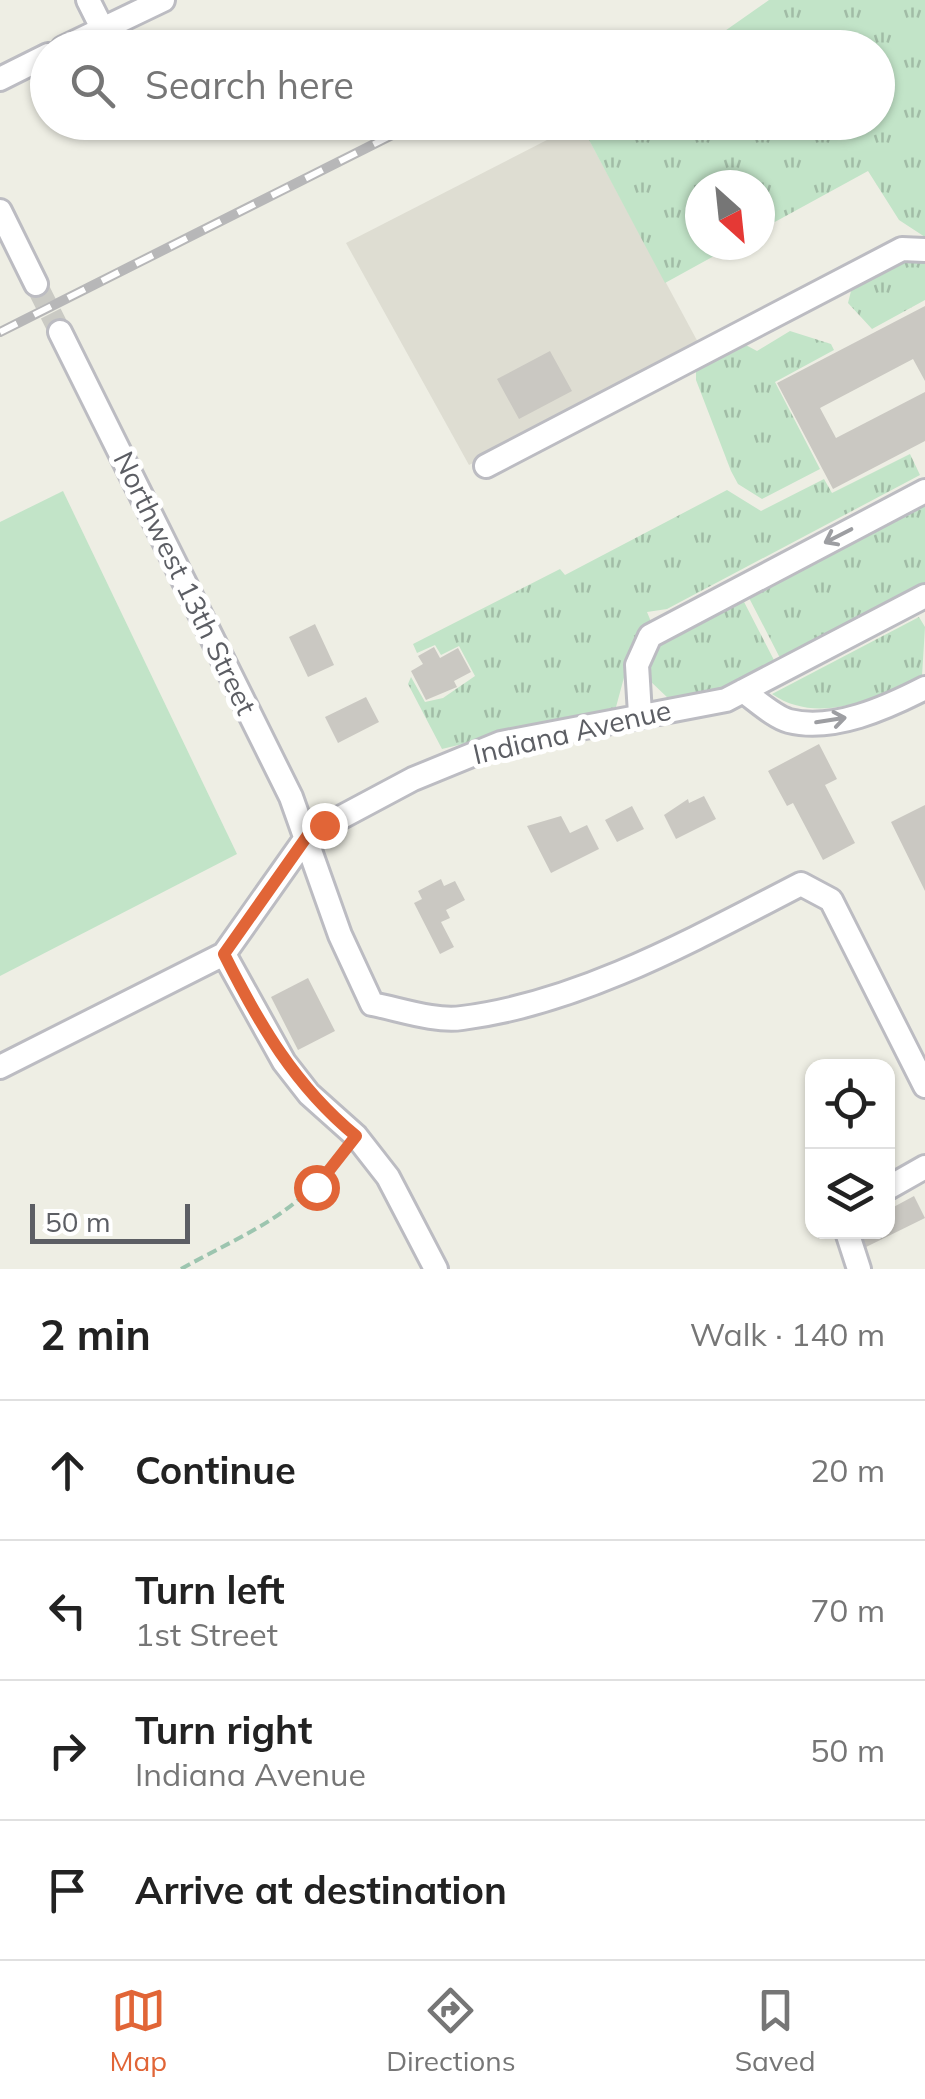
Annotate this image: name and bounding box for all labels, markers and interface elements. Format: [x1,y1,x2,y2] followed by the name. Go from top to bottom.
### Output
[30,30,895,140] search box
[65,58,120,113] icon: search
[145,61,354,109] text: Search here
[685,170,775,260] north arrow
[106,445,265,720] street label: Northwest 13th Street
[824,526,854,546] one-way arrow
[470,692,674,771] street label: Indiana Avenue
[814,711,847,729] one-way arrow
[302,803,348,849] route end
[805,1059,895,1239] map controls
[805,1059,895,1149] button: locate
[805,1149,895,1239] button: layers
[294,1165,340,1211] route start
[30,1199,190,1244] scale bar
[45,1204,111,1239] text: 50 m
[40,1308,151,1361] text: 2 min
[690,1314,885,1354] text: Walk · 140 m
[40,1443,95,1498] icon: ahead
[135,1446,296,1494] text: Continue
[810,1450,885,1490] text: 20 m
[135,1566,285,1614] text: Turn left
[40,1583,95,1638] icon: left
[810,1590,885,1630] text: 70 m
[135,1614,278,1654] text: 1st Street
[135,1706,312,1754] text: Turn right
[40,1723,95,1778] icon: right
[810,1730,885,1770] text: 50 m
[135,1754,366,1794] text: Indiana Avenue
[40,1863,95,1918] icon: arrive
[135,1866,507,1914] text: Arrive at destination
[110,1983,167,2078] tab: Map
[386,1983,516,2078] tab: Directions
[735,1983,815,2078] tab: Saved

